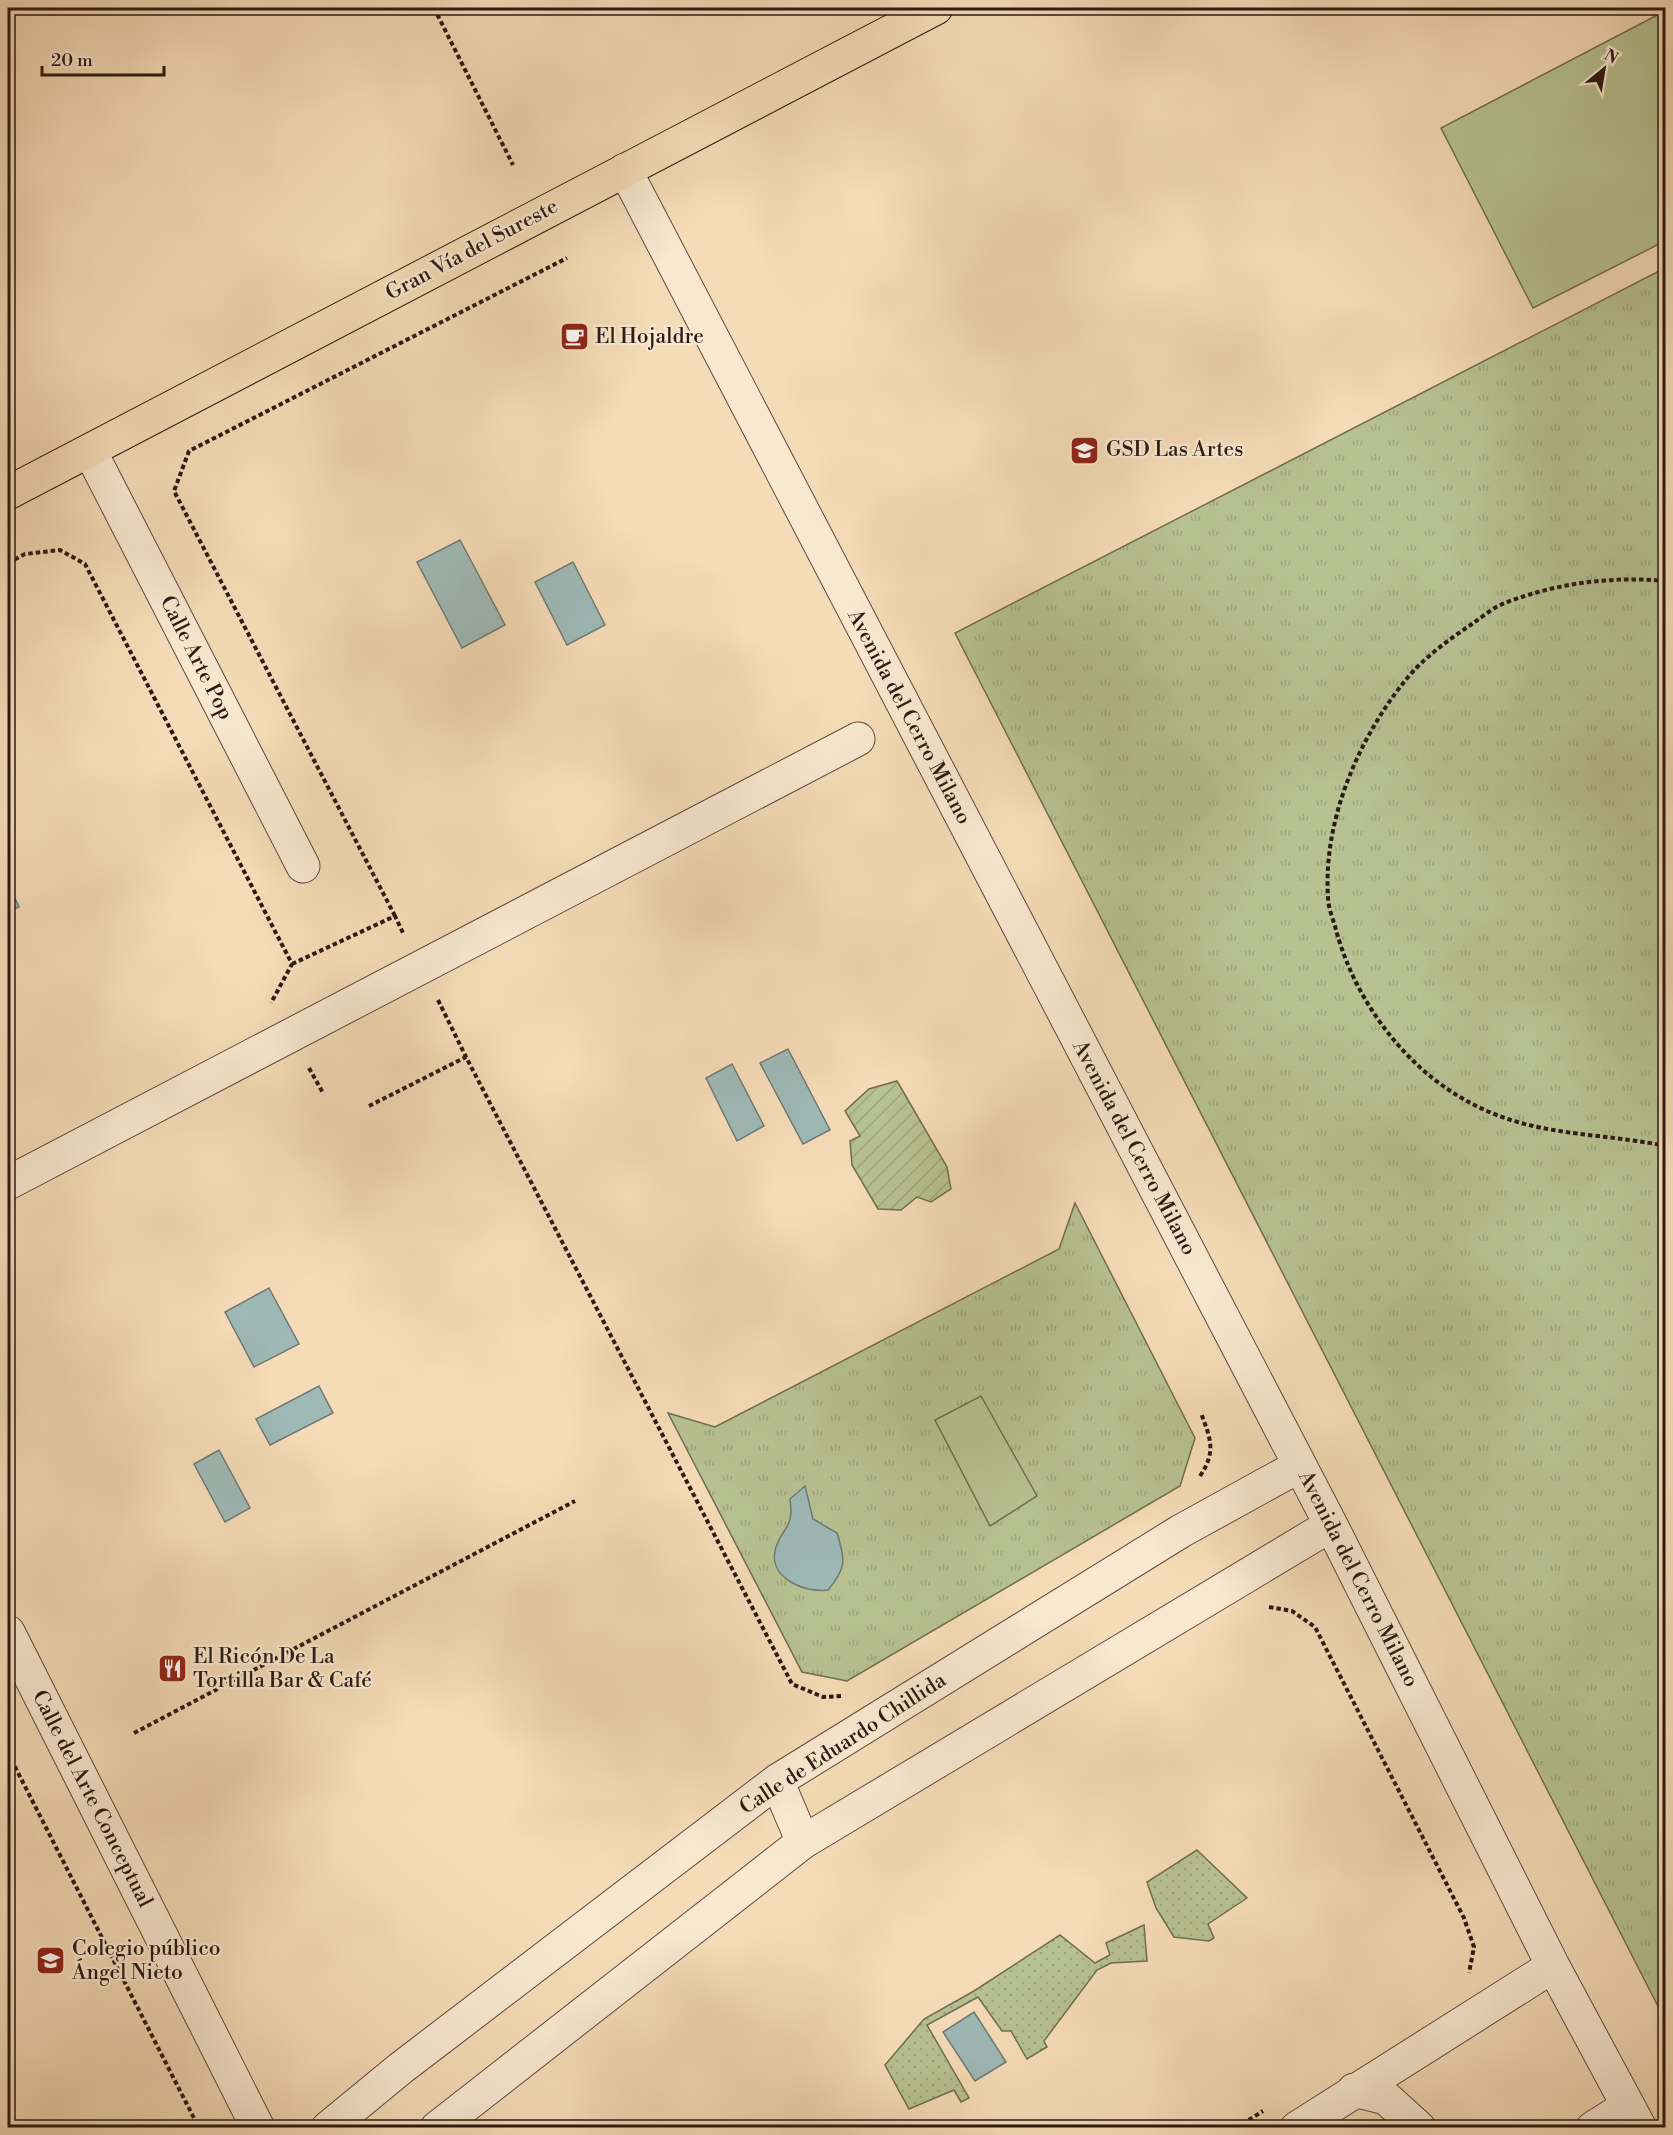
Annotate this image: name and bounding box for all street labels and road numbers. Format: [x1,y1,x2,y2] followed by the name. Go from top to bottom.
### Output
[381,194,563,306] street label: Gran Vía del Sureste
[154,592,238,724] street label: Calle Arte Pop
[841,604,977,829] street label: Avenida del Cerro Milano
[1066,1035,1202,1260] street label: Avenida del Cerro Milano
[1292,1465,1424,1692] street label: Avenida del Cerro Milano
[735,1667,951,1821] street label: Calle de Eduardo Chillida
[26,1686,158,1912] street label: Calle del Arte Conceptual

